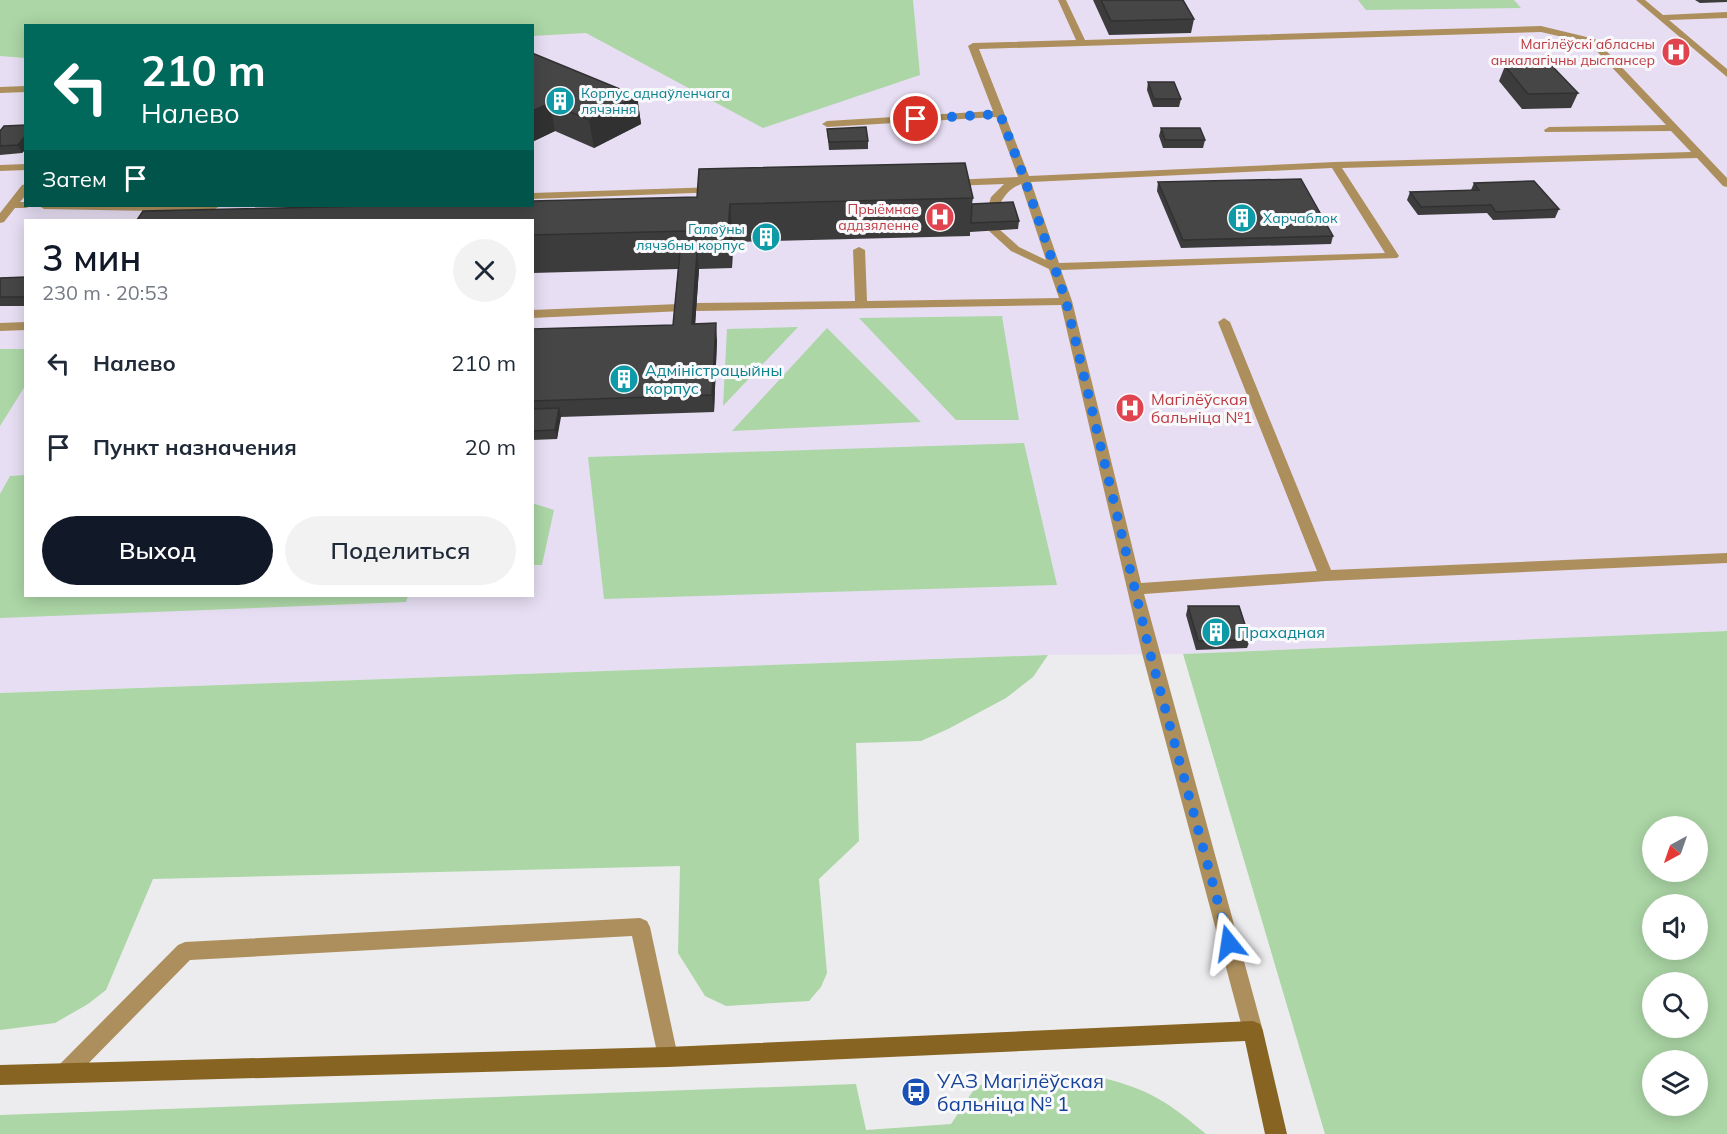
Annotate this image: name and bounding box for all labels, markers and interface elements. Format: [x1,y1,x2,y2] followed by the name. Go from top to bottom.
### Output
[1491,35,1655,69] place label: Магілёўскі абласны анкалагічны дыспансер
[1660,36,1692,68] hospital icon: Магілёўскі абласны анкалагічны дыспансер
[141,44,266,97] text: 210 m
[42,48,120,126] icon: left
[581,84,730,118] place label: Корпус аднаўленчага лячэння
[544,85,576,117] building icon: Корпус аднаўленчага лячэння
[890,93,941,144] pin
[141,96,240,130] text: Налево
[899,102,932,135] icon: arrive
[119,162,152,195] icon: arrive
[42,165,107,193] text: Затем
[838,200,919,234] place label: Прыёмнае аддзяленне
[924,201,956,233] hospital icon: Прыёмнае аддзяленне
[1226,202,1258,234] building icon: Харчаблок
[1263,209,1338,227] place label: Харчаблок
[636,220,745,254] place label: Галоўны лячэбны корпус
[750,221,782,253] building icon: Галоўны лячэбны корпус
[42,235,141,280] text: 3 мин
[453,239,516,302] button: close
[42,280,168,305] text: 230 m · 20:53
[42,347,75,380] icon: left
[93,349,176,377] text: Налево
[451,349,516,377] text: 210 m
[645,360,782,398] place label: Адміністрацыйны корпус
[608,363,640,395] building icon: Адміністрацыйны корпус
[1151,389,1252,427] place label: Магілёўская бальніца №1
[1114,392,1146,424] hospital icon: Магілёўская бальніца №1
[42,431,75,464] icon: arrive
[93,433,297,461] text: Пункт назначения
[465,433,516,461] text: 20 m
[42,516,273,585] button: Выход
[285,516,516,585] button: Поделиться
[1200,616,1232,648] building icon: Прахадная
[1237,622,1325,642] place label: Прахадная
[1642,816,1708,882] north arrow
[1642,816,1708,1116] map controls
[1642,894,1708,960] button: sound
[1197,911,1261,975] position arrow
[1642,972,1708,1038] button: search
[1642,1050,1708,1116] button: layers
[936,1068,1104,1116] place label: УАЗ Магілёўская бальніца № 1
[900,1076,932,1108] bus stop icon: УАЗ Магілёўская бальніца № 1

